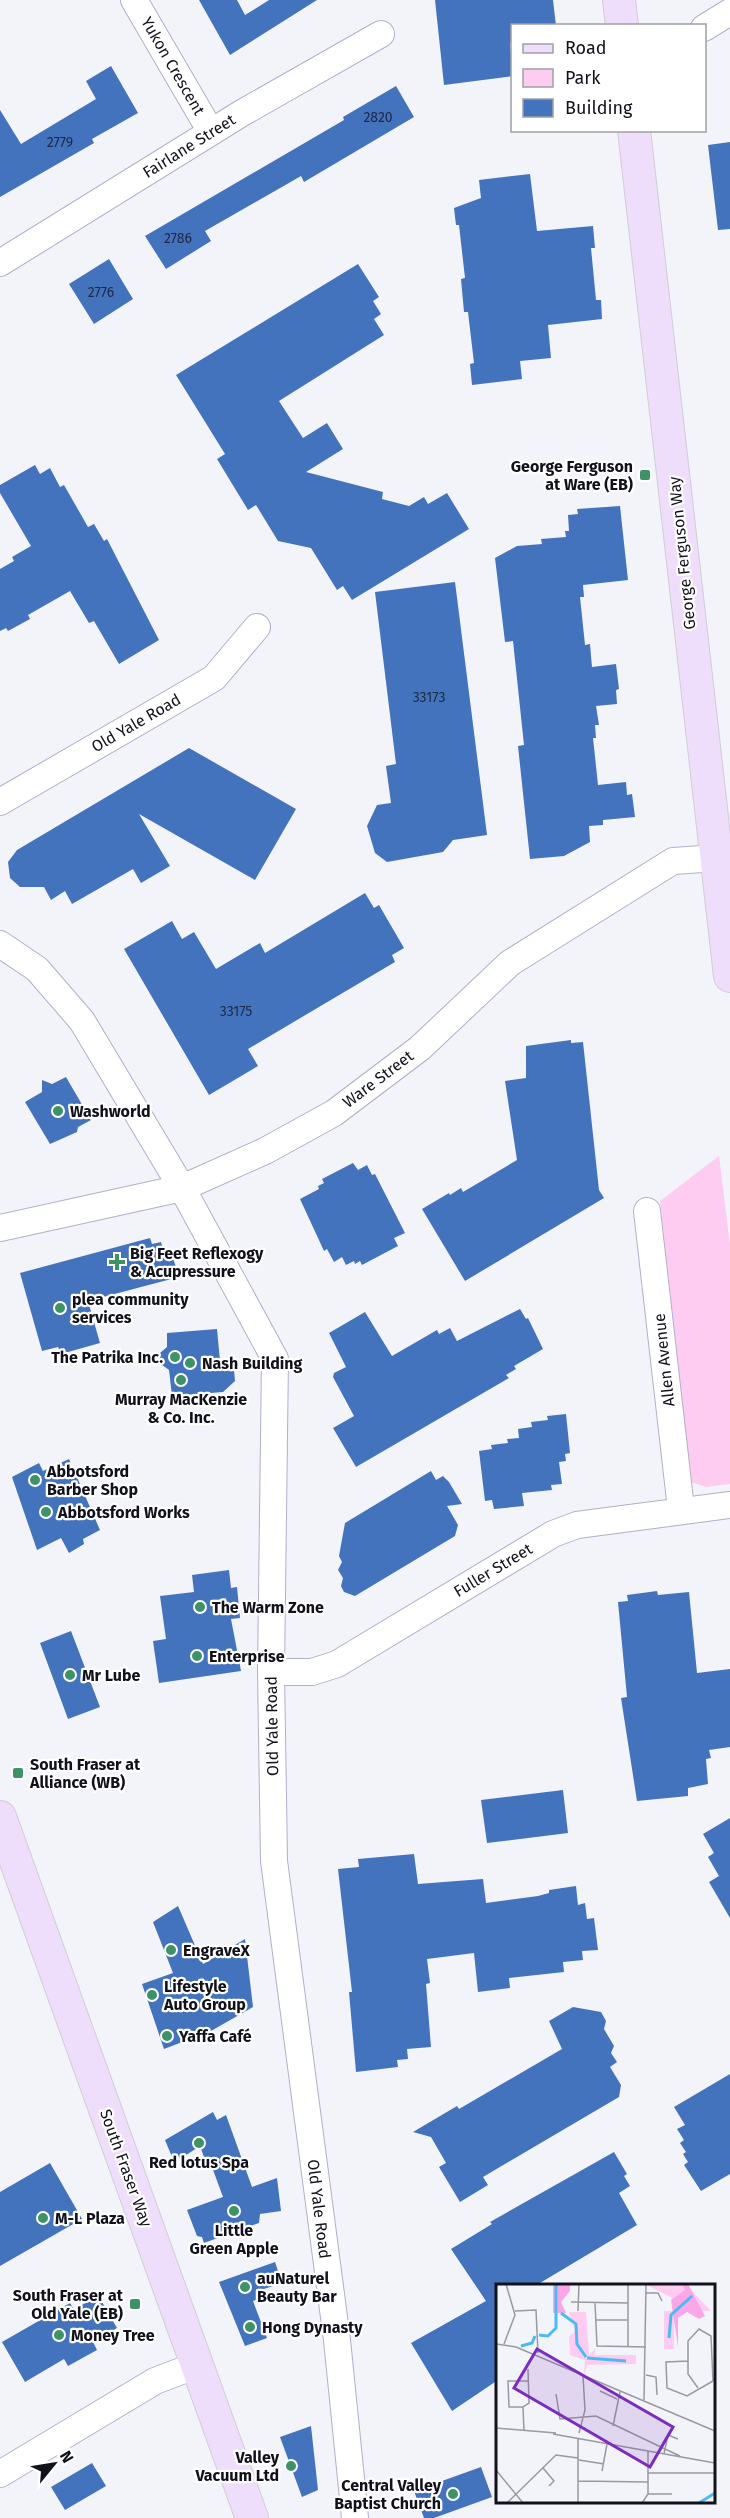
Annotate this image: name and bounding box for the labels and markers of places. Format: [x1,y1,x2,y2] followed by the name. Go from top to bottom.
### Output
[511,457,633,494] place label: George Ferguson at Ware (EB)
[638,468,652,482] marker: George Ferguson at Ware (EB)
[70,1102,151,1121] place label: Washworld
[51,1104,65,1118] marker: Washworld
[130,1244,264,1281] place label: Big Feet Reflexogy & Acupressure
[108,1253,126,1271] marker: Big Feet Reflexogy & Acupressure
[72,1290,189,1327] place label: plea community services
[53,1301,67,1315] marker: plea community services
[51,1348,163,1367] place label: The Patrika Inc.
[168,1350,182,1364] marker: The Patrika Inc.
[202,1354,303,1373] place label: Nash Building
[183,1356,197,1370] marker: Nash Building
[174,1373,188,1387] marker: Murray MacKenzie & Co. Inc.
[115,1390,247,1427] place label: Murray MacKenzie & Co. Inc.
[46,1462,138,1499] place label: Abbotsford Barber Shop
[28,1473,42,1487] marker: Abbotsford Barber Shop
[57,1503,190,1522] place label: Abbotsford Works
[39,1505,53,1519] marker: Abbotsford Works
[212,1598,324,1617] place label: The Warm Zone
[193,1600,207,1614] marker: The Warm Zone
[209,1647,285,1666] place label: Enterprise
[190,1649,204,1663] marker: Enterprise
[82,1666,140,1685] place label: Mr Lube
[63,1668,77,1682] marker: Mr Lube
[29,1755,141,1792] place label: South Fraser at Alliance (WB)
[11,1766,25,1780] marker: South Fraser at Alliance (WB)
[183,1941,251,1960] place label: EngraveX
[164,1943,178,1957] marker: EngraveX
[163,1977,246,2014] place label: Lifestyle Auto Group
[145,1988,159,2002] marker: Lifestyle Auto Group
[178,2027,252,2046] place label: Yaffa Café
[160,2029,174,2043] marker: Yaffa Café
[192,2136,206,2150] marker: Red lotus Spa
[149,2153,249,2172] place label: Red lotus Spa
[227,2204,241,2218] marker: Little Green Apple
[55,2209,125,2228] place label: M-L Plaza
[36,2211,50,2225] marker: M-L Plaza
[190,2221,279,2258] place label: Little Green Apple
[257,2269,337,2306] place label: auNaturel Beauty Bar
[238,2280,252,2294] marker: auNaturel Beauty Bar
[13,2286,124,2323] place label: South Fraser at Old Yale (EB)
[128,2297,142,2311] marker: South Fraser at Old Yale (EB)
[262,2318,363,2337] place label: Hong Dynasty
[243,2320,257,2334] marker: Hong Dynasty
[71,2326,155,2345] place label: Money Tree
[52,2328,66,2342] marker: Money Tree
[194,2448,280,2485] place label: Valley Vacuum Ltd
[284,2459,298,2473] marker: Valley Vacuum Ltd
[334,2476,442,2513] place label: Central Valley Baptist Church
[446,2487,460,2501] marker: Central Valley Baptist Church

